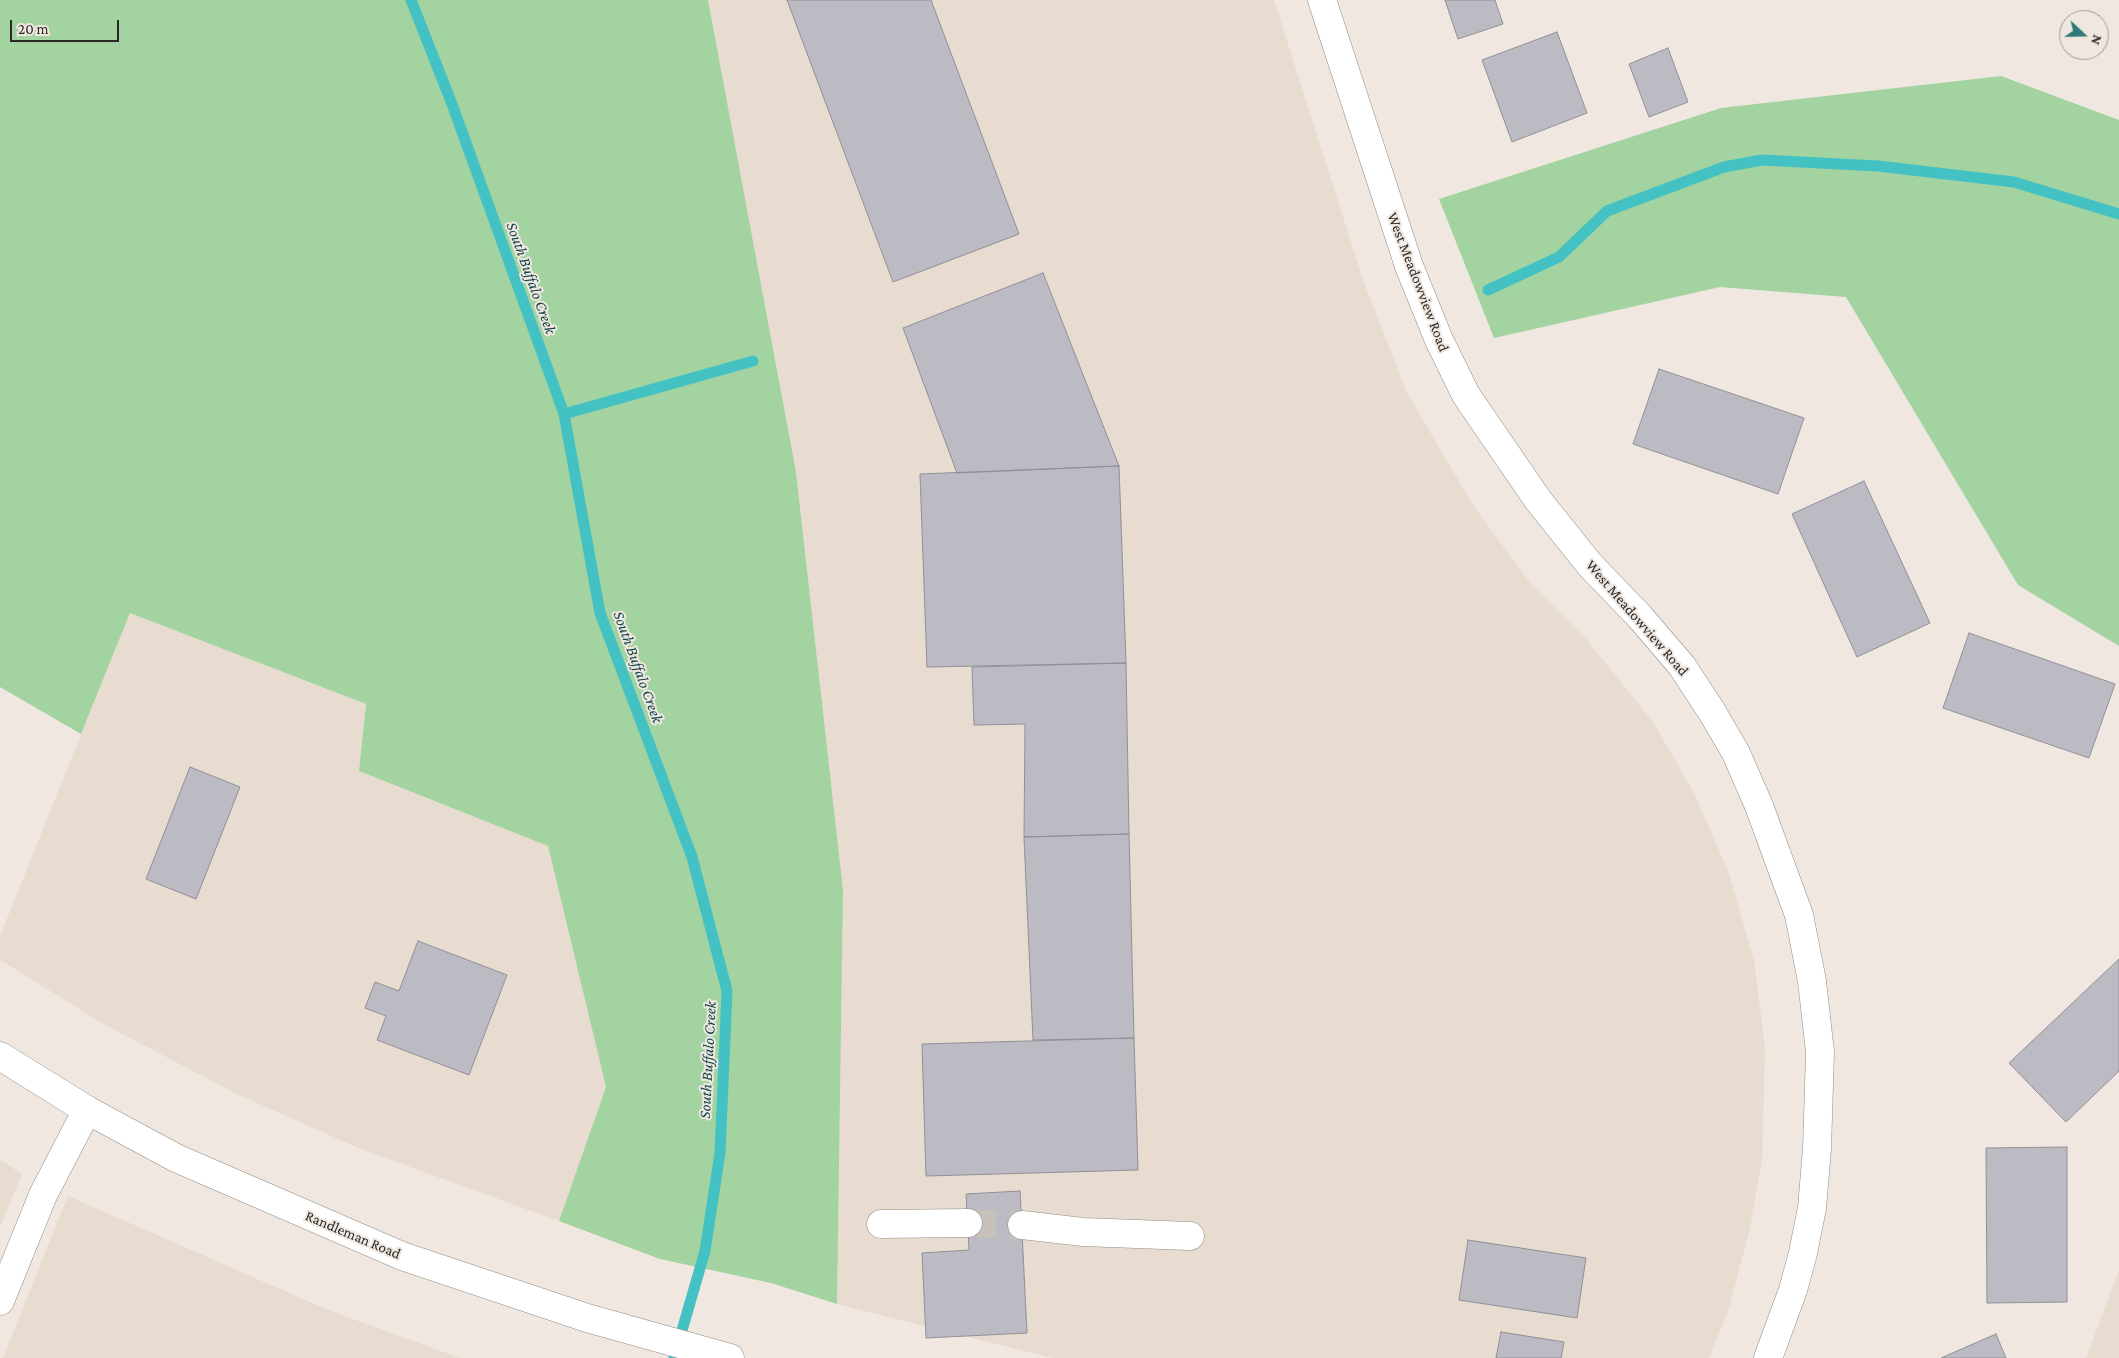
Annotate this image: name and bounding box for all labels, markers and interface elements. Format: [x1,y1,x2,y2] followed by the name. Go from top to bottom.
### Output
[12,10,121,42] scale bar
[2059,10,2109,60] north arrow
[18,21,49,37] text: 20 m
[2088,33,2106,47] text: N
[1383,210,1453,354] street label: West Meadowview Road
[502,219,560,337] water label: South Buffalo Creek
[1582,556,1692,680] street label: West Meadowview Road
[609,608,667,726] water label: South Buffalo Creek
[695,1001,721,1119] water label: South Buffalo Creek
[303,1207,403,1263] street label: Randleman Road

